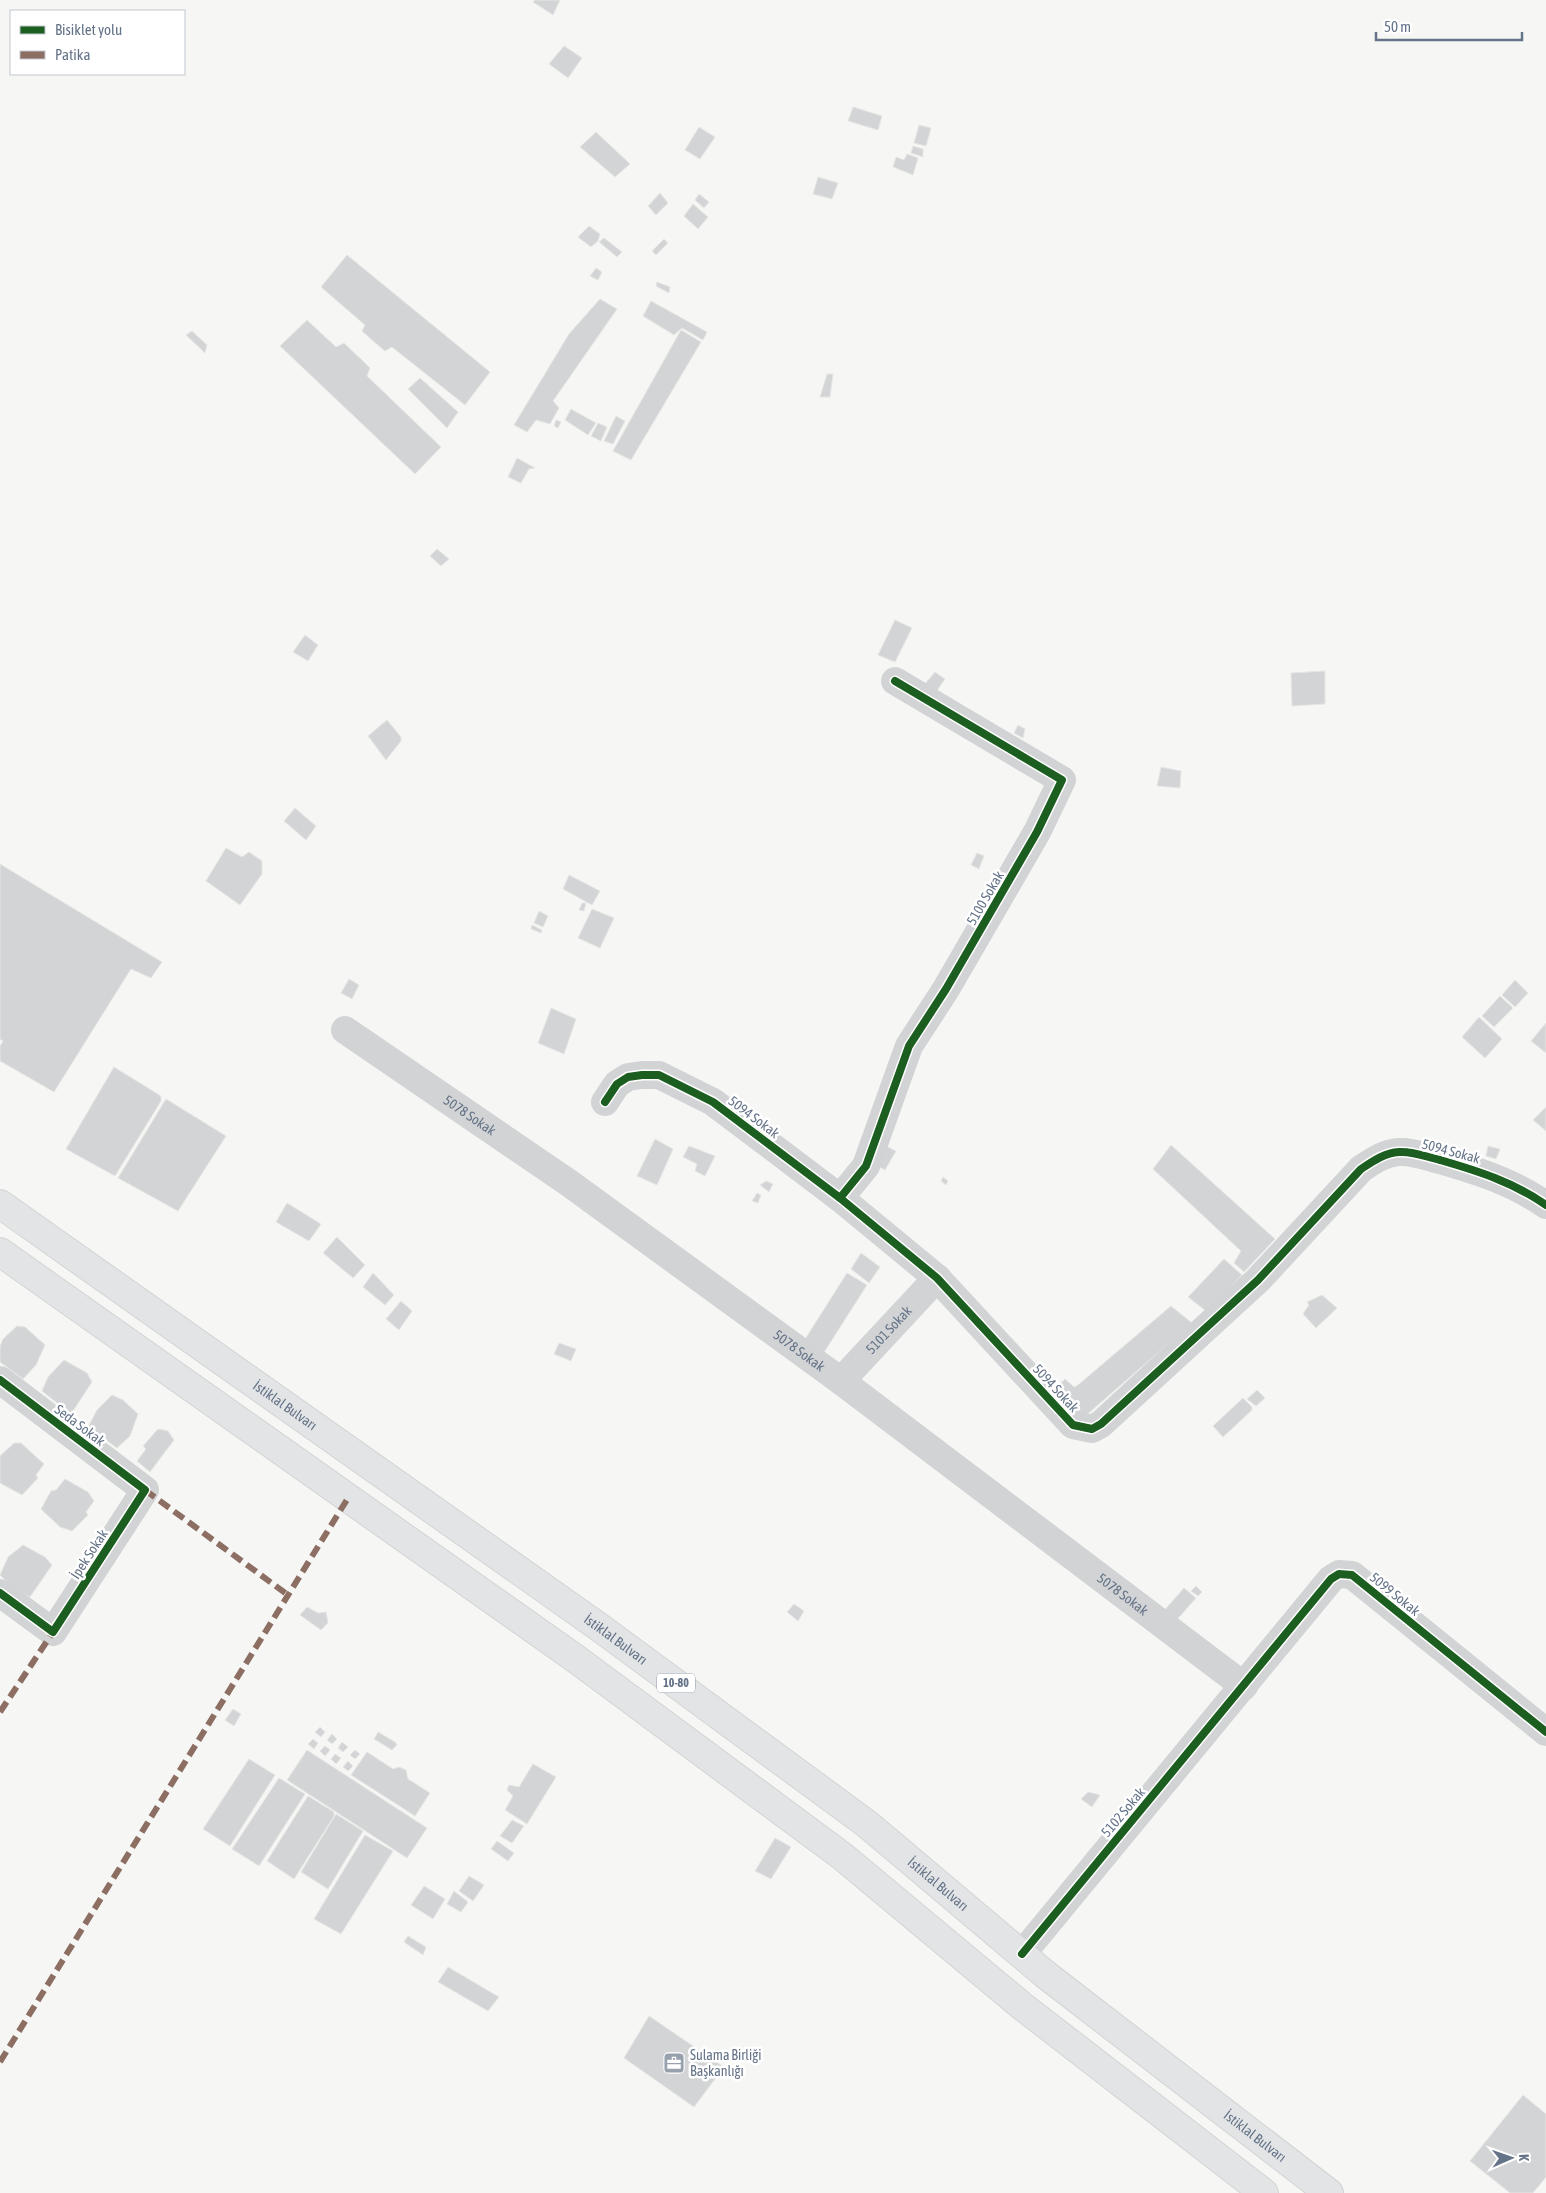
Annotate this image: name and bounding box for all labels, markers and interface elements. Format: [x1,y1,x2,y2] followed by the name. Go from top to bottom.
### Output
[10,10,185,75] legend
[1376,10,1522,42] scale bar
[1384,18,1411,35] text: 50 m
[55,21,122,38] text: Bisiklet yolu
[55,46,90,63] text: Patika
[963,868,1007,928] street label: 5100 Sokak
[441,1092,499,1139] street label: 5078 Sokak
[725,1093,783,1141] street label: 5094 Sokak
[1420,1136,1482,1166] street label: 5094 Sokak
[863,1303,915,1357] street label: 5101 Sokak
[770,1327,828,1375] street label: 5078 Sokak
[1030,1361,1082,1415] street label: 5094 Sokak
[250,1377,320,1433] street label: İstiklal Bulvarı
[52,1401,108,1449] street label: Seda Sokak
[67,1526,111,1582] street label: İpek Sokak
[1367,1569,1423,1619] street label: 5099 Sokak
[1094,1570,1151,1619] street label: 5078 Sokak
[581,1611,650,1668] street label: İstiklal Bulvarı
[657,1674,695,1692] road number: 10-80
[1098,1784,1148,1840] street label: 5102 Sokak
[905,1854,972,1914] street label: İstiklal Bulvarı
[690,2047,762,2079] place label: Sulama Birliği Başkanlığı
[662,2051,686,2075] office icon: Sulama Birliği Başkanlığı
[1221,2107,1289,2165] street label: İstiklal Bulvarı
[1486,2133,1536,2183] north arrow
[1516,2154,1532,2161] text: K

